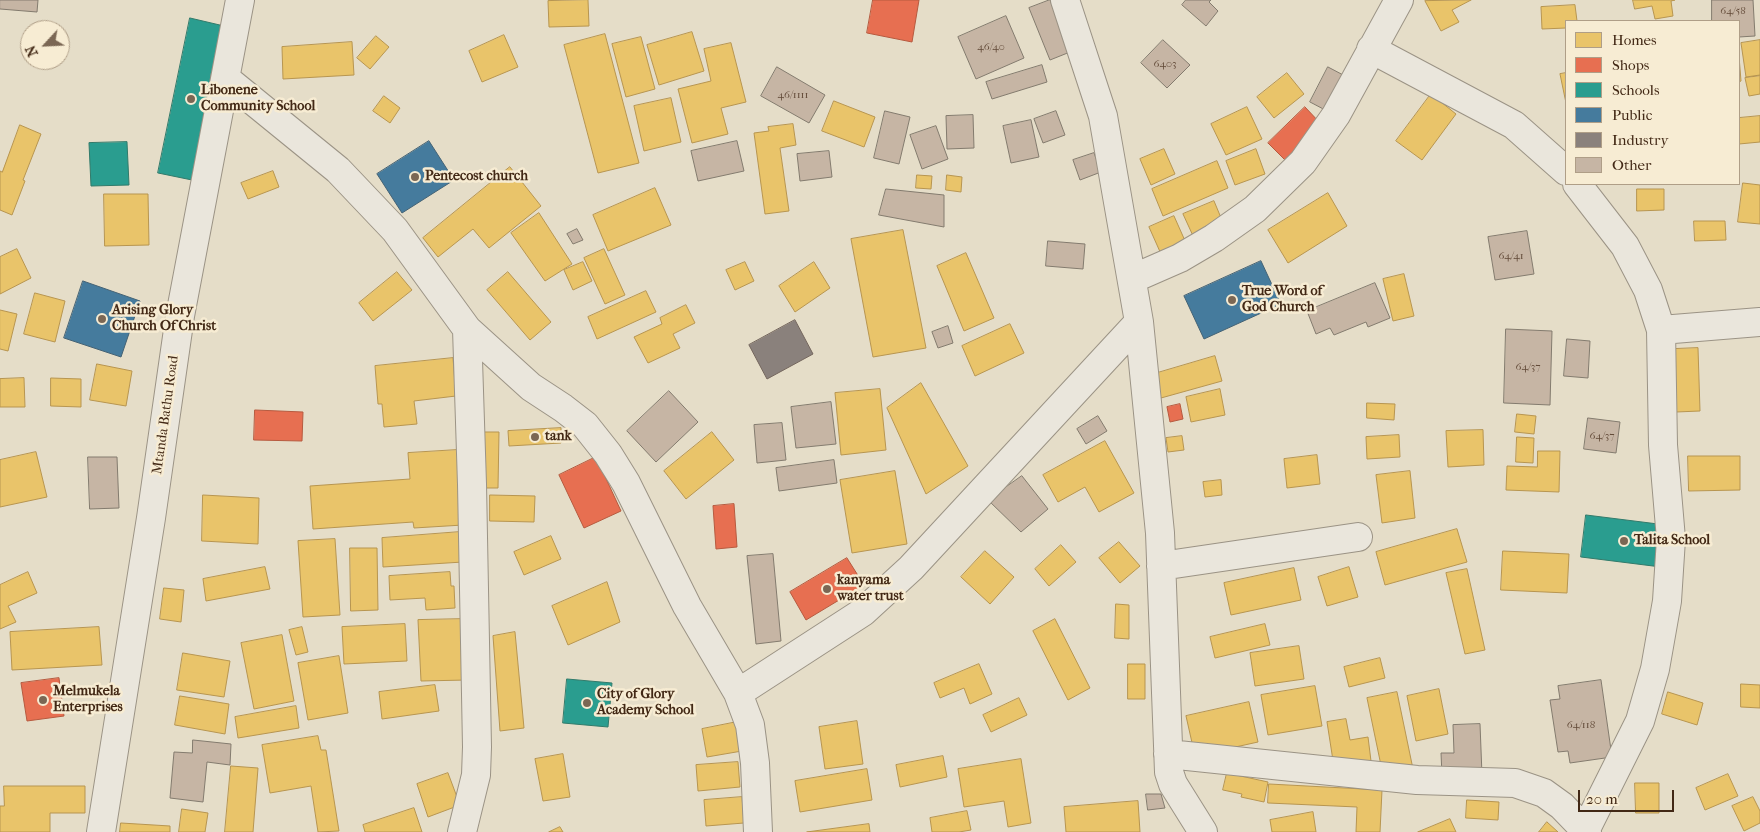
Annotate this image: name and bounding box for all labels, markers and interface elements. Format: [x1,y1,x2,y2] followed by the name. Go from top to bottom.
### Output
[1720,4,1746,18] house number: 64/58
[20,20,70,70] north arrow
[1565,20,1740,185] legend
[1612,31,1657,49] text: Homes
[977,40,1005,54] house number: 46/40
[22,43,42,60] text: N
[1612,56,1649,74] text: Shops
[1154,57,1176,71] house number: 6403
[1612,81,1659,99] text: Schools
[201,83,315,115] place label: Libonene Community School
[778,88,808,102] house number: 46/1111
[185,93,197,105] marker: Libonene Community School
[1612,106,1652,124] text: Public
[1612,131,1668,149] text: Industry
[1612,156,1651,174] text: Other
[425,169,528,185] place label: Pentecost church
[409,171,421,183] marker: Pentecost church
[1498,249,1524,263] house number: 64/41
[1242,284,1322,316] place label: True Word of God Church
[1226,294,1238,306] marker: True Word of God Church
[112,303,216,336] place label: Arising Glory Church Of Christ
[96,313,108,325] marker: Arising Glory Church Of Christ
[149,355,183,475] street label: Mtanda Bathu Road
[1516,360,1540,374] house number: 64/37
[545,429,572,445] place label: tank
[1590,429,1614,443] house number: 64/37
[529,431,541,443] marker: tank
[1634,533,1710,549] place label: Talita School
[1618,535,1630,547] marker: Talita School
[837,573,904,606] place label: kanyama water trust
[821,583,833,595] marker: kanyama water trust
[53,684,123,716] place label: Melmukela Enterprises
[597,687,694,720] place label: City of Glory Academy School
[37,694,49,706] marker: Melmukela Enterprises
[581,697,593,709] marker: City of Glory Academy School
[1567,718,1595,732] house number: 64/118
[1580,780,1676,812] scale bar
[1586,790,1618,808] text: 20 m

